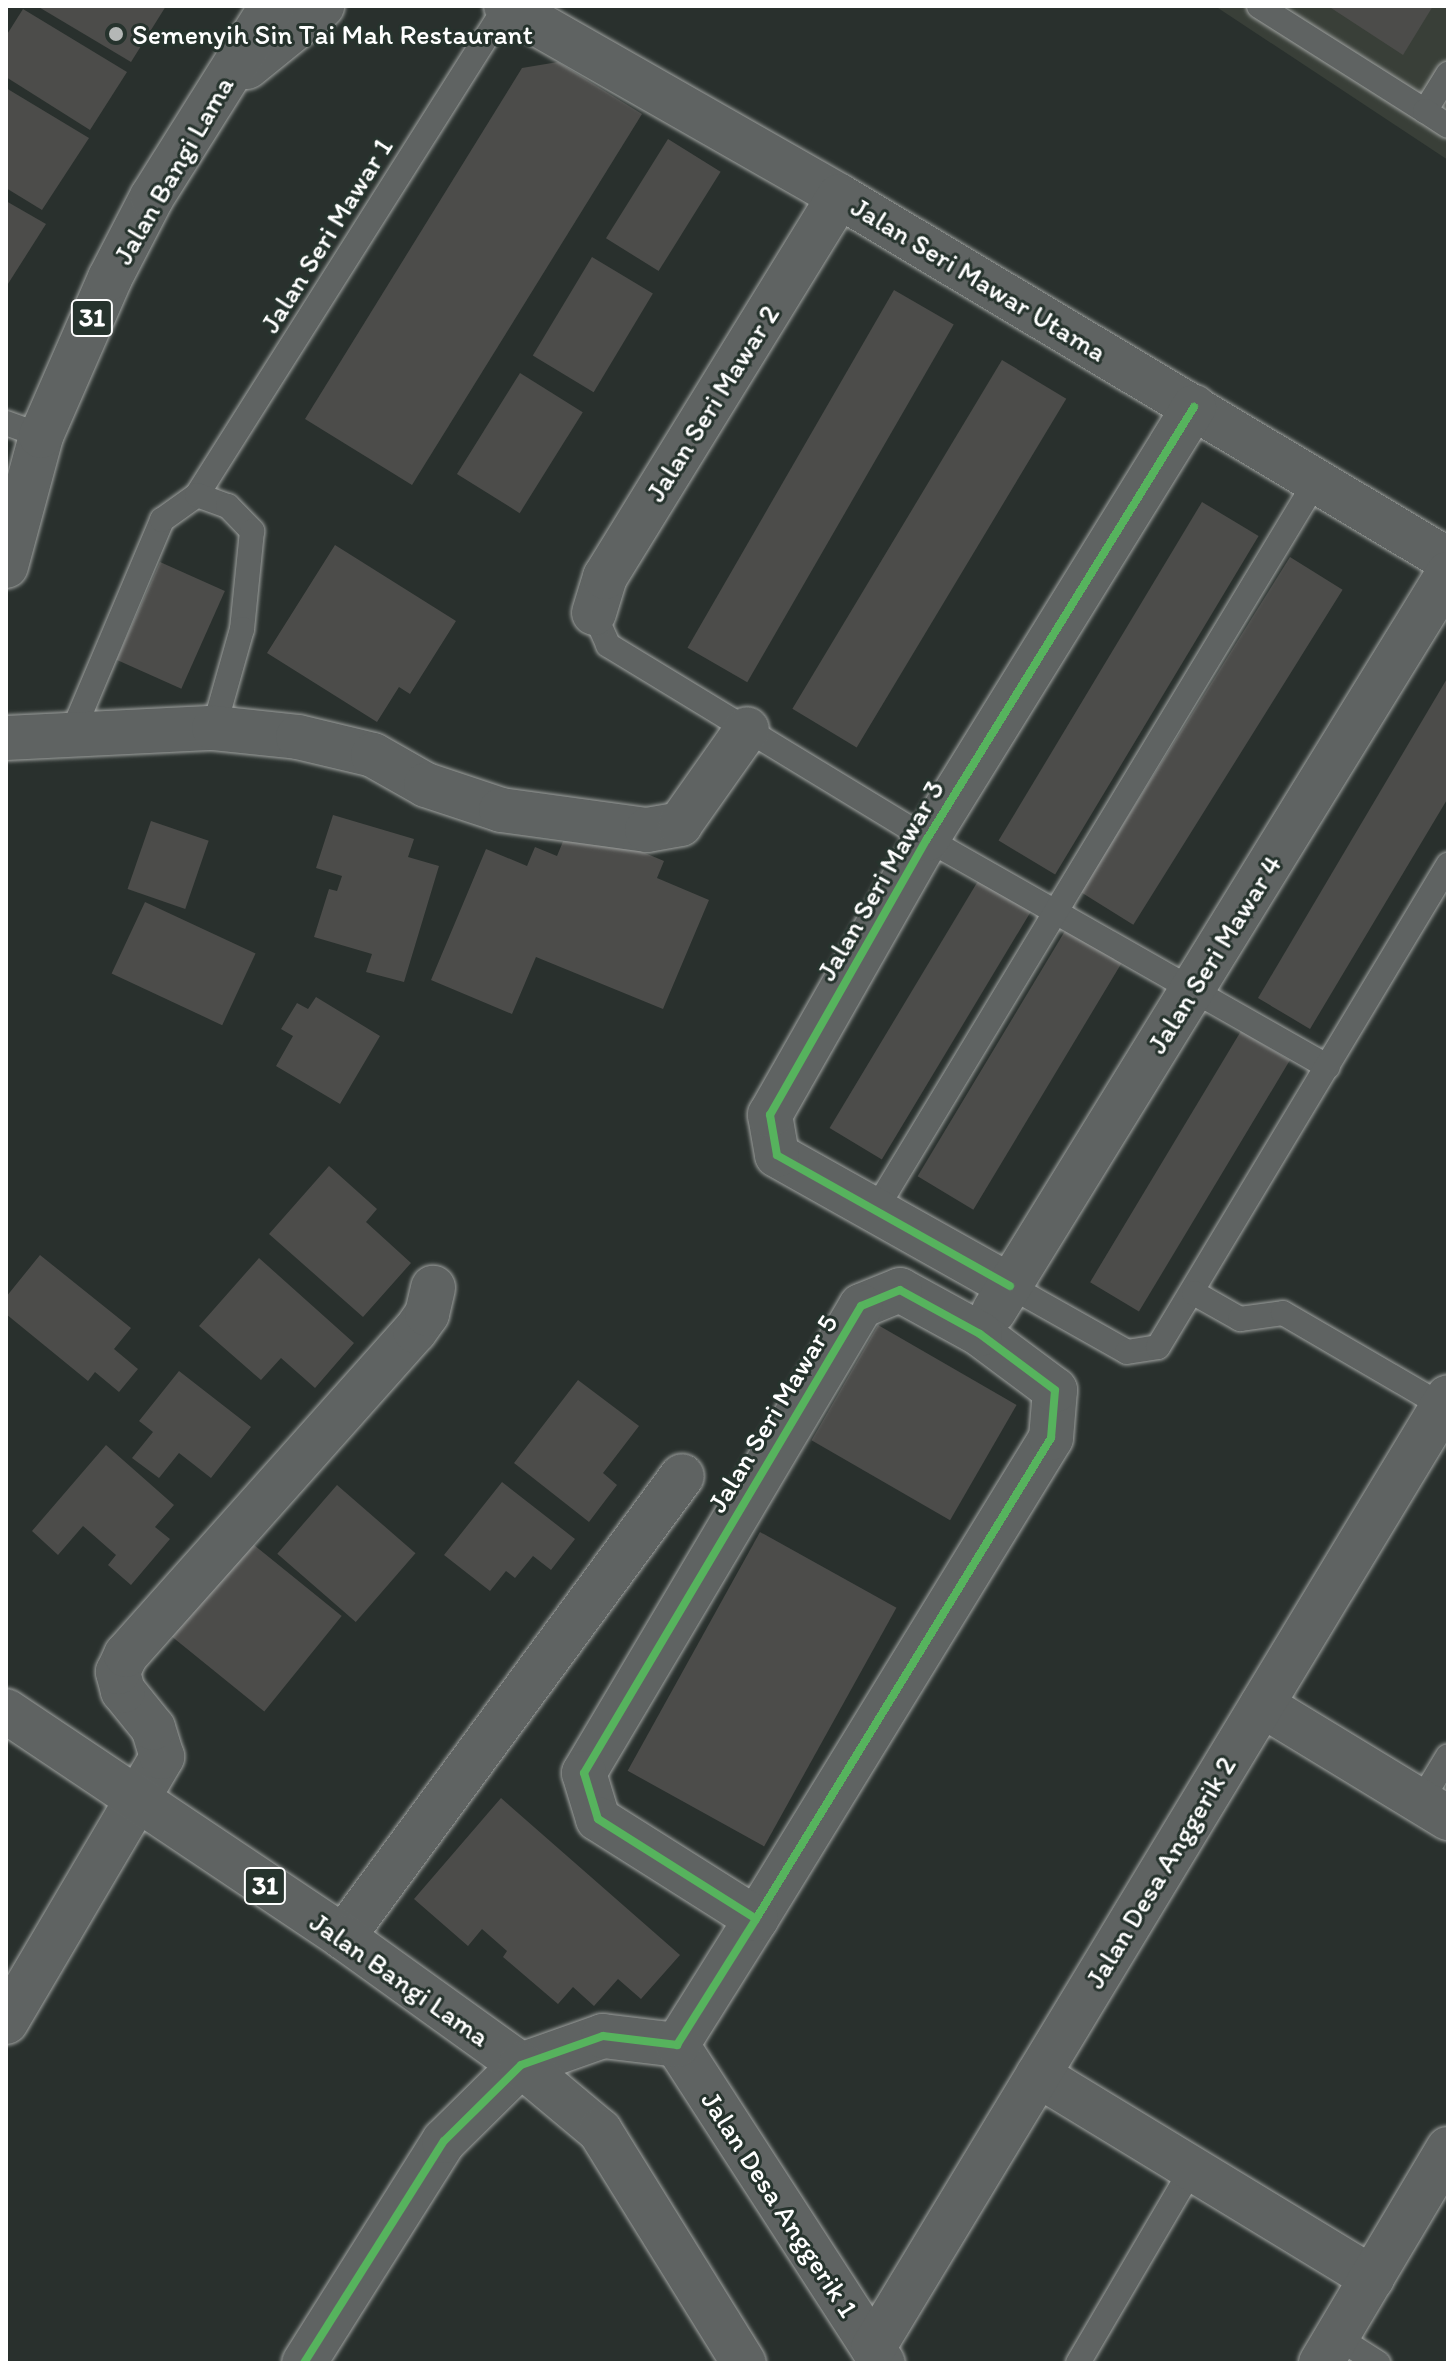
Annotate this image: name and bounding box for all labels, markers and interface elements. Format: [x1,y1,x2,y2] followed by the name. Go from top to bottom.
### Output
[132,17,533,51] place label: Semenyih Sin Tai Mah Restaurant
[107,25,125,43] marker: Semenyih Sin Tai Mah Restaurant
[105,69,241,271] street label: Jalan Bangi Lama
[253,131,399,339] street label: Jalan Seri Mawar 1
[846,190,1112,368] street label: Jalan Seri Mawar Utama
[70,296,114,340] road number: 31
[638,299,786,507] street label: Jalan Seri Mawar 2
[809,774,951,986] street label: Jalan Seri Mawar 3
[1140,849,1288,1059] street label: Jalan Seri Mawar 4
[700,1308,844,1518] street label: Jalan Seri Mawar 5
[1078,1750,1242,1994] street label: Jalan Desa Anggerik 2
[243,1864,287,1908] road number: 31
[303,1904,497,2054] street label: Jalan Bangi Lama
[694,2085,866,2323] street label: Jalan Desa Anggerik 1

